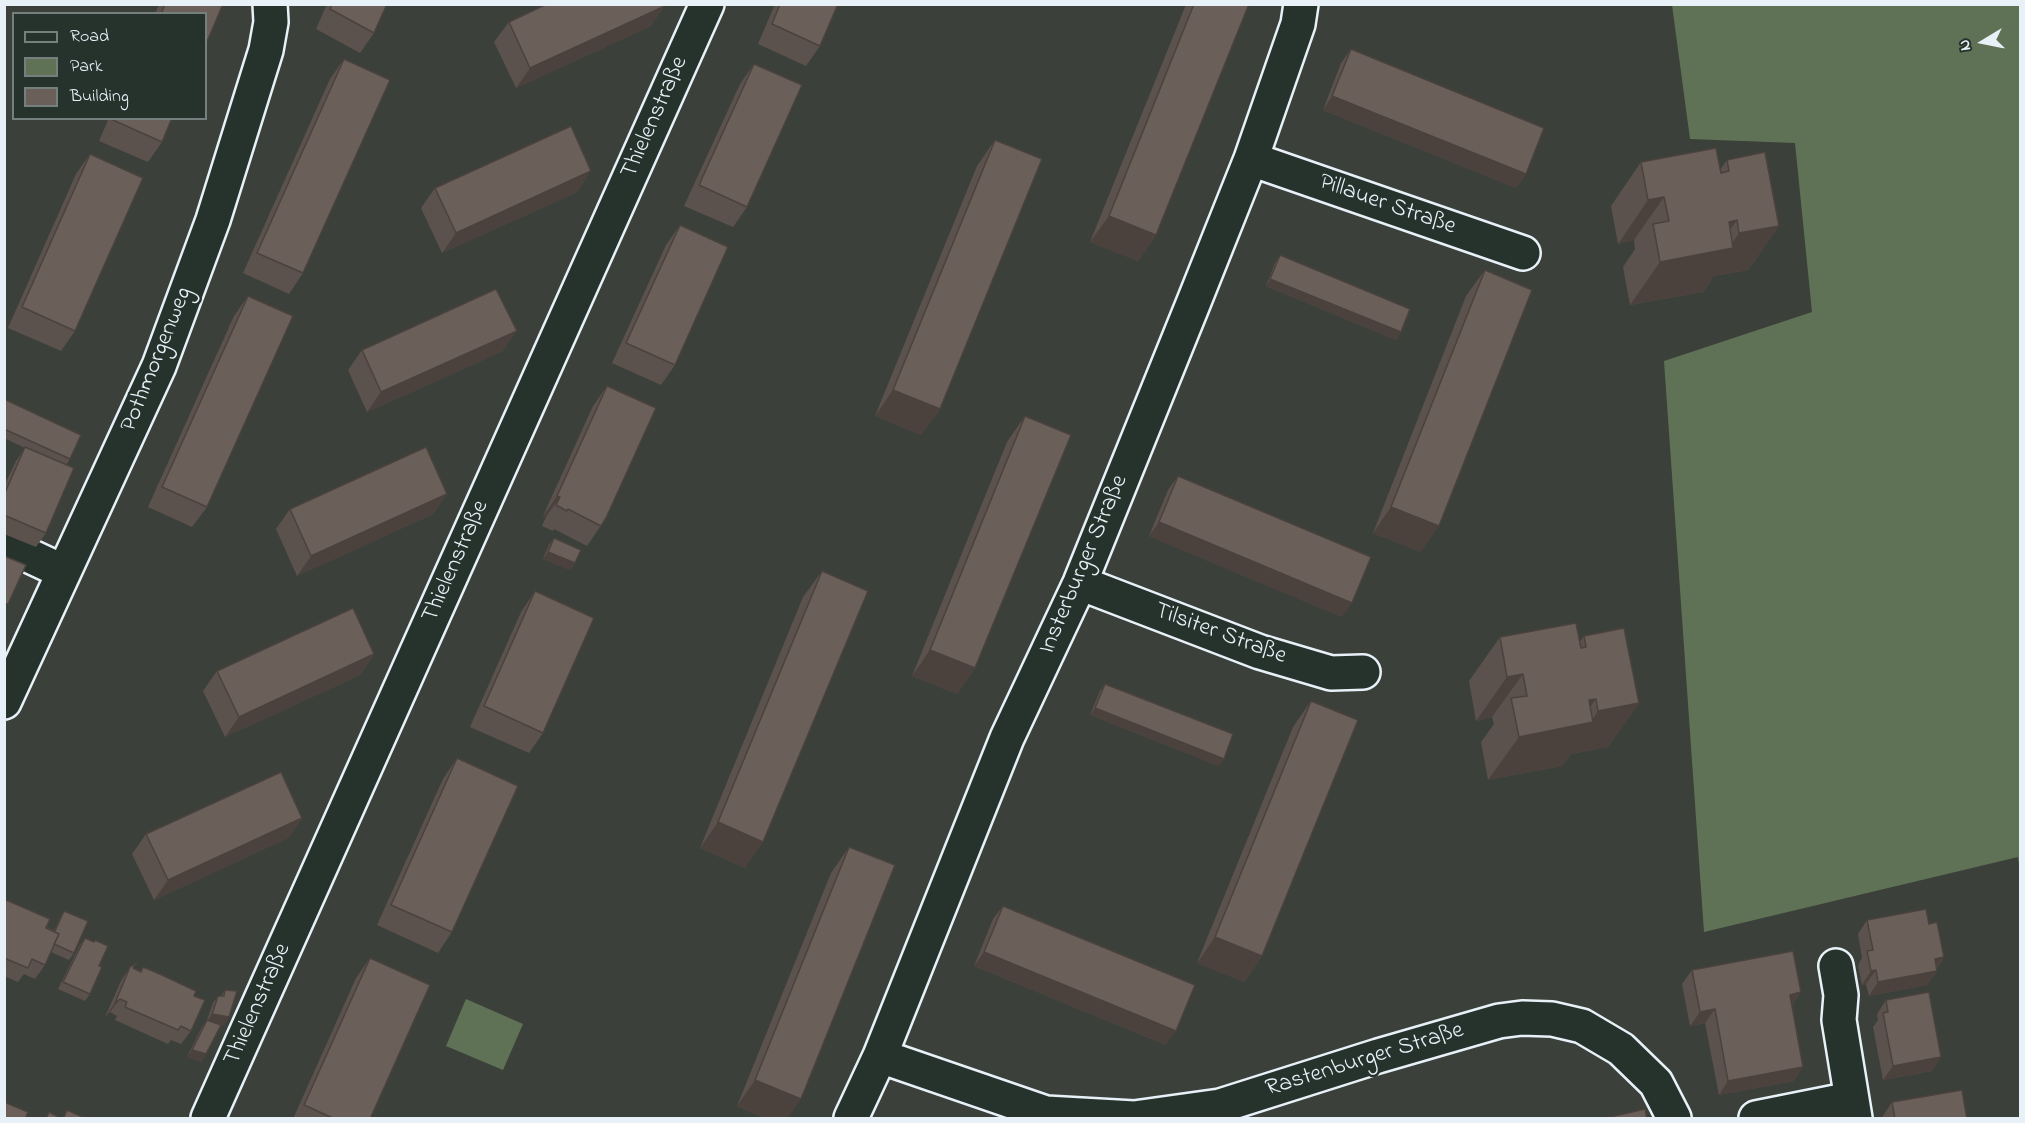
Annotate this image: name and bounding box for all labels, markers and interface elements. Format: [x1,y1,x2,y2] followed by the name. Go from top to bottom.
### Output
[12,12,207,120] legend
[1953,12,2013,72] north arrow
[70,24,109,50] text: Road
[1953,38,1978,53] text: N
[616,52,696,184] street label: Thielenstraße
[70,54,103,80] text: Park
[70,84,129,110] text: Building
[1315,169,1459,243] street label: Pillauer Straße
[116,283,200,437] street label: Pothmorgenweg
[1034,471,1136,659] street label: Insterburger Straße
[417,496,497,628] street label: Thielenstraße
[1150,598,1290,672] street label: Tilsiter Straße
[219,939,299,1071] street label: Thielenstraße
[1263,1017,1467,1105] street label: Rastenburger Straße

